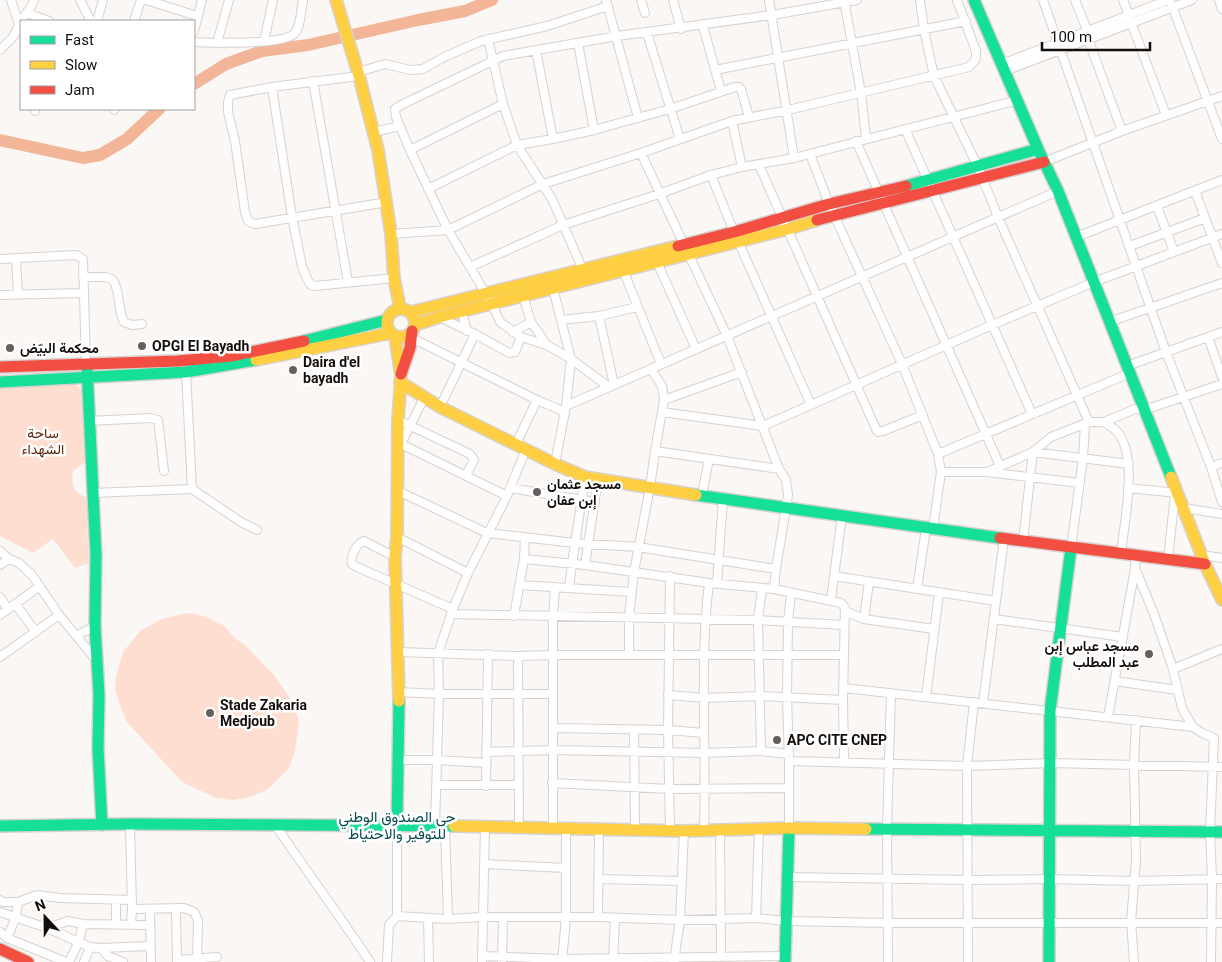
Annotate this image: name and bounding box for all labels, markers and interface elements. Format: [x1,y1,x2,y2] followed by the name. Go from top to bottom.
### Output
[20,20,195,110] legend
[1042,20,1150,52] scale bar
[1050,28,1092,46] text: 100 m
[65,31,94,49] text: Fast
[65,56,97,74] text: Slow
[65,81,95,99] text: Jam
[152,338,249,354] place label: OPGI El Bayadh
[20,340,99,357] place label: محكمة البيّض
[136,340,148,352] marker: OPGI El Bayadh
[4,342,16,354] marker: محكمة البيّض
[303,354,360,386] place label: Daira d'el bayadh
[287,364,299,376] marker: Daira d'el bayadh
[22,425,64,458] park label: ساحة الشهداء
[547,476,622,510] place label: مسجد عثمان إبن عفان
[531,486,543,498] marker: مسجد عثمان إبن عفان
[1044,638,1139,671] place label: مسجد عباس إبن عبد المطلب
[1143,648,1155,660] marker: مسجد عباس إبن عبد المطلب
[220,697,308,729] place label: Stade Zakaria Medjoub
[204,707,216,719] marker: Stade Zakaria Medjoub
[787,732,887,748] place label: APC CITE CNEP
[771,734,783,746] marker: APC CITE CNEP
[338,808,456,843] district label: حي الصندوق الوطني للتوفير والاحتياط
[20,892,70,942] north arrow
[33,896,48,914] text: N

